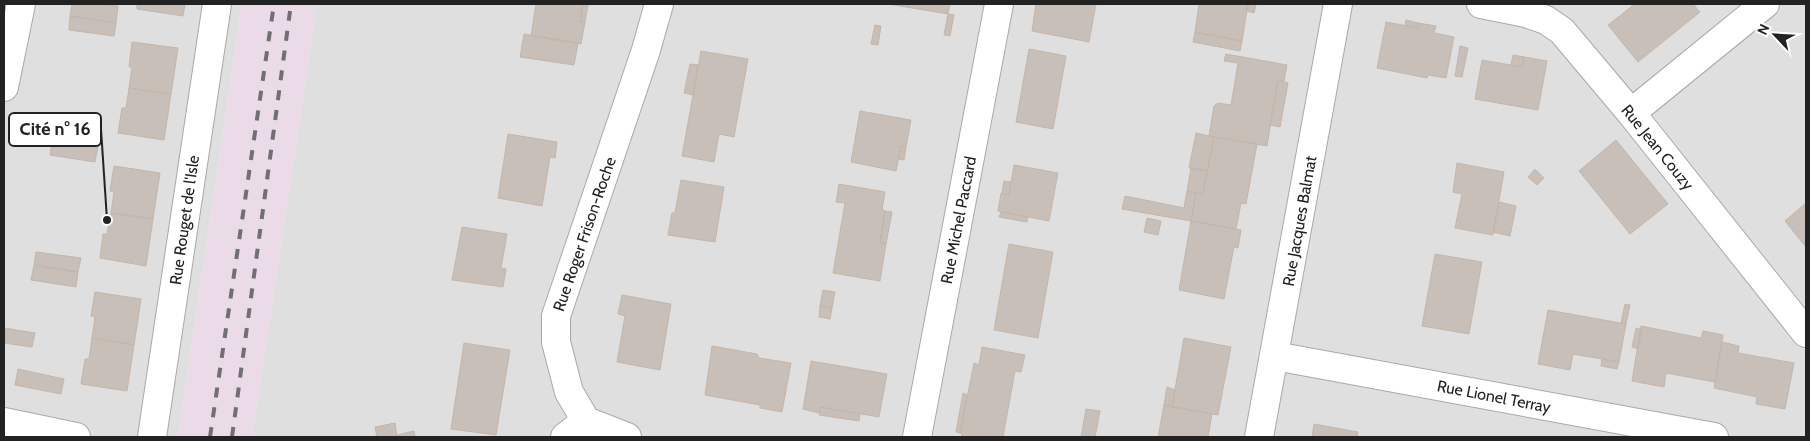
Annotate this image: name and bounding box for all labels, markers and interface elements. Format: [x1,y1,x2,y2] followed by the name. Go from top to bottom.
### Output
[1750,10,1800,60] north arrow
[1753,21,1773,38] text: N
[1617,101,1698,194] street label: Rue Jean Couzy
[9,113,101,146] callout: Cité n° 16
[19,118,91,140] text: Cité n° 16
[166,154,203,286] street label: Rue Rouget de l'Isle
[549,154,620,314] street label: Rue Roger Frison-Roche
[1279,154,1320,288] street label: Rue Jacques Balmat
[937,155,980,286] street label: Rue Michel Paccard
[1436,376,1552,417] street label: Rue Lionel Terray

